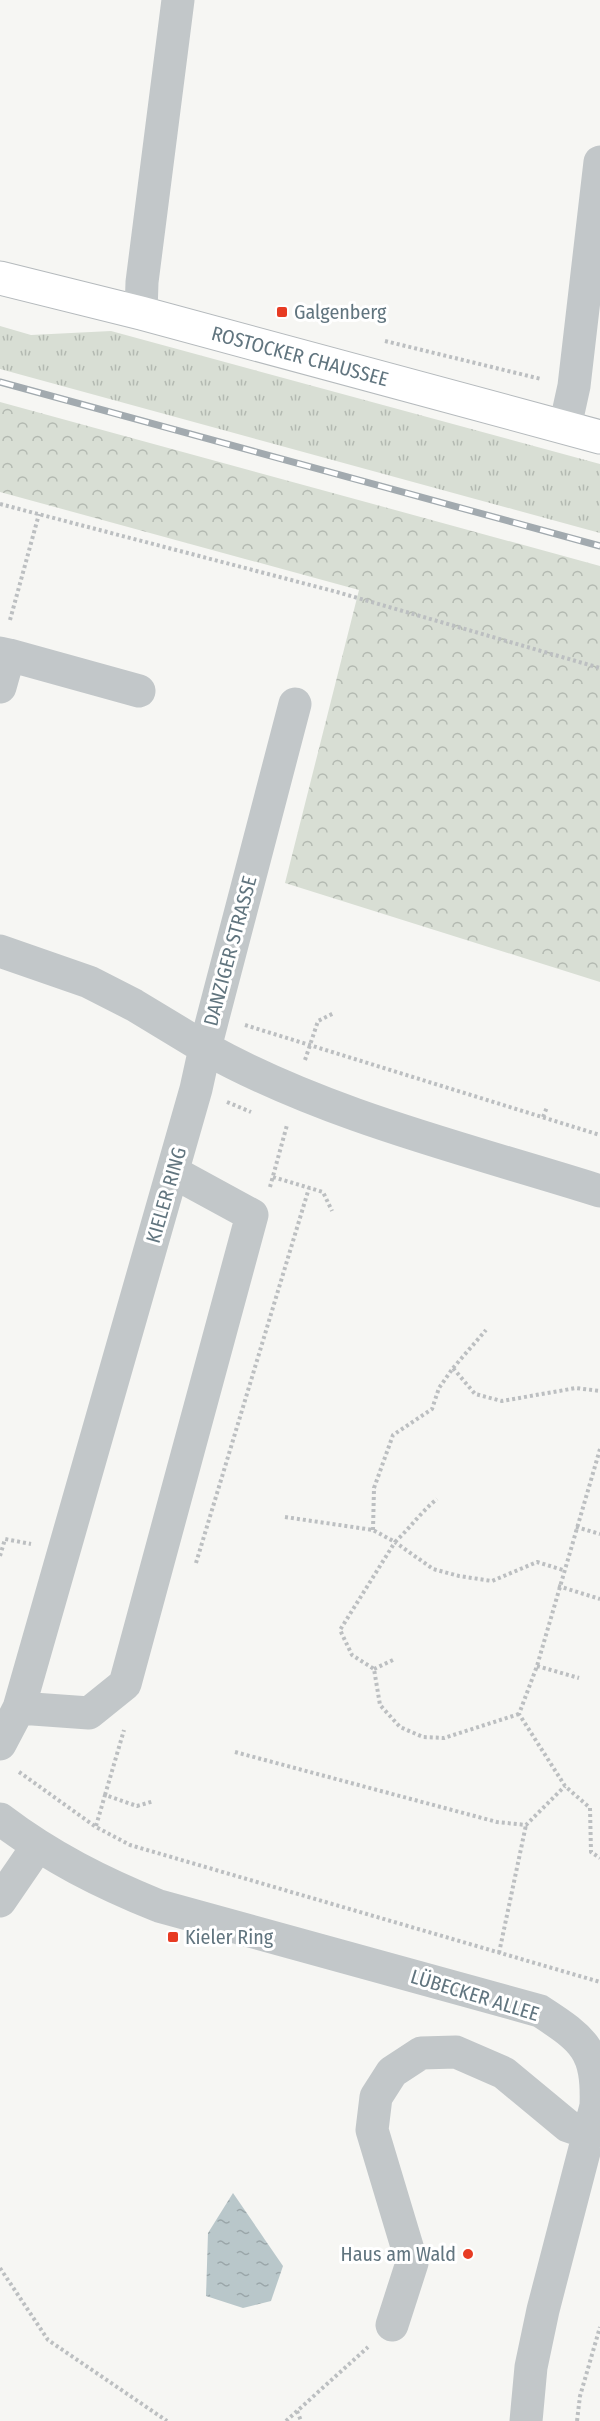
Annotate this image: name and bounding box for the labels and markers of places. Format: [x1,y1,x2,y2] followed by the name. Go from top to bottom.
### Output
[294,300,387,324] place label: Galgenberg
[275,305,289,319] marker: Galgenberg
[185,1925,274,1949] place label: Kieler Ring
[166,1930,180,1944] marker: Kieler Ring
[341,2242,456,2266] place label: Haus am Wald
[461,2247,475,2261] marker: Haus am Wald

